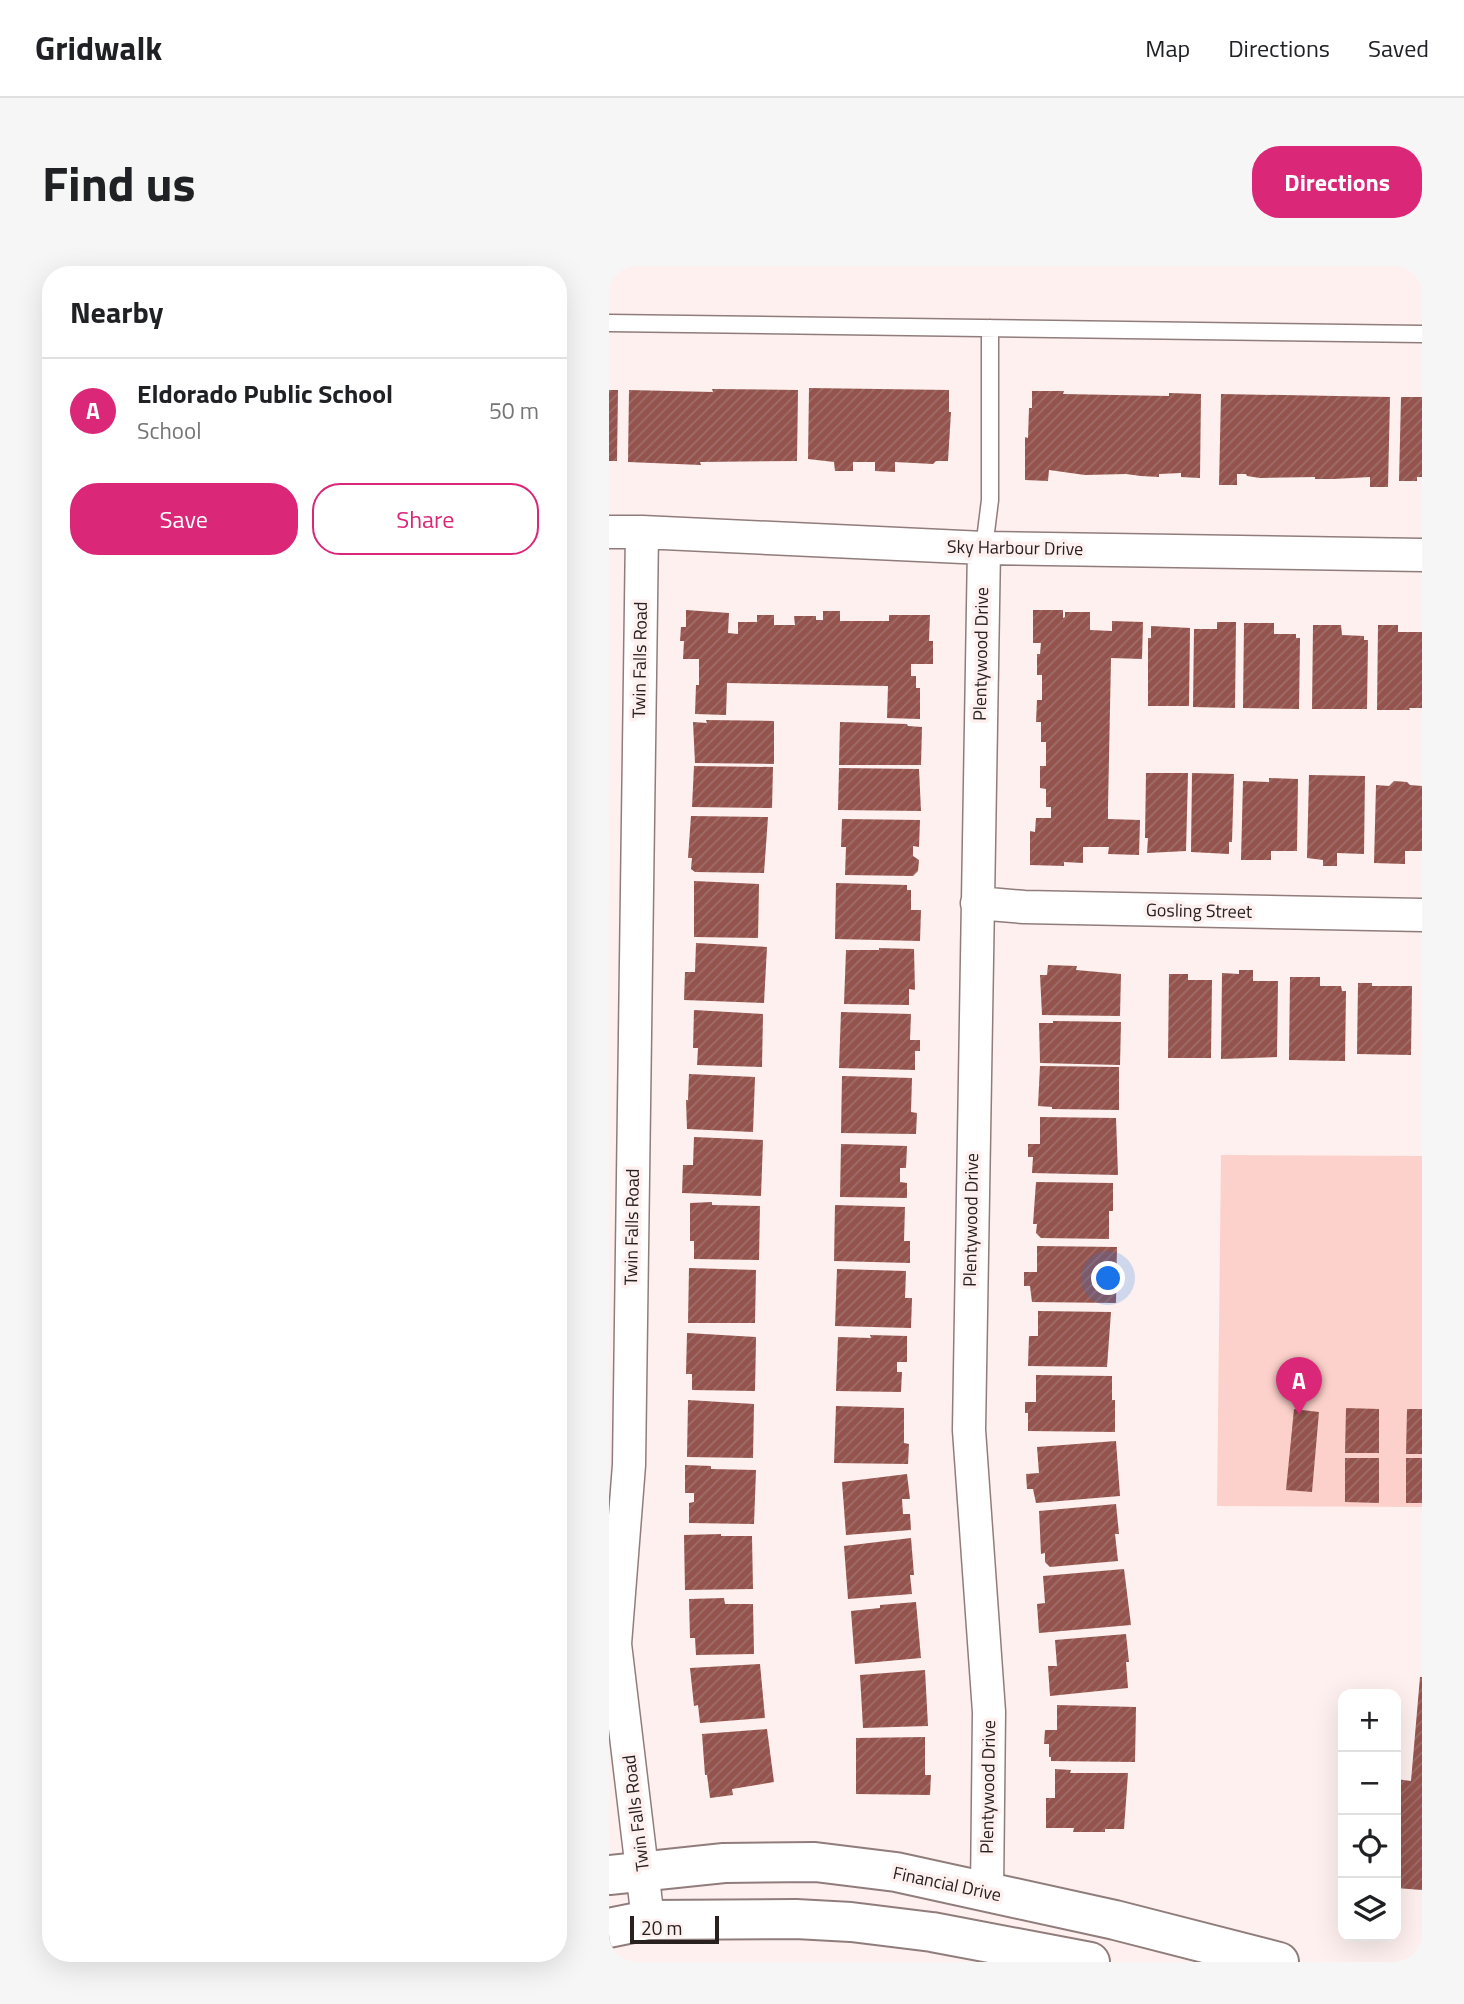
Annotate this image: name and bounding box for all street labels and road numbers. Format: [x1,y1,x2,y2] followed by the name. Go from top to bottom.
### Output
[947,533,1083,562] street label: Sky Harbour Drive
[966,587,995,721] street label: Plentywood Drive
[625,601,654,719] street label: Twin Falls Road
[1146,896,1253,925] street label: Gosling Street
[956,1153,985,1287] street label: Plentywood Drive
[617,1168,646,1286] street label: Twin Falls Road
[973,1720,1002,1854] street label: Plentywood Drive
[615,1753,656,1873] street label: Twin Falls Road
[890,1859,1004,1908] street label: Financial Drive

